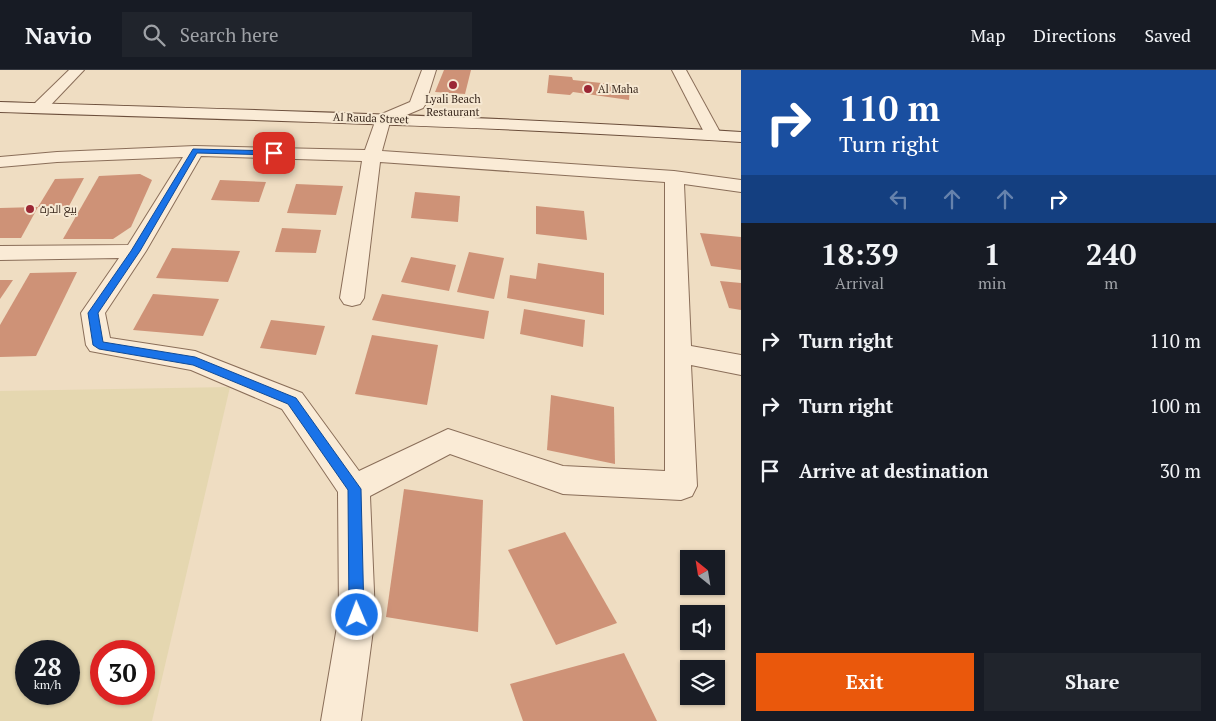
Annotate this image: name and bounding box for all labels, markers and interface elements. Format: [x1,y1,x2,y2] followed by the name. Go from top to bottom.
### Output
[122,12,472,57] search box
[25,19,92,51] text: Navio
[140,21,168,49] icon: search
[180,22,279,47] text: Search here
[970,23,1005,47] text: Map
[1033,23,1116,47] text: Directions
[1144,23,1191,47] text: Saved
[447,79,459,91] marker: Lyali Beach Restaurant
[598,82,639,96] place label: Al Maha
[582,83,594,95] marker: Al Maha
[839,85,940,131] text: 110 m
[756,90,821,155] icon: right
[425,92,481,119] place label: Lyali Beach Restaurant
[333,110,409,126] street label: Al Rauda Street
[839,129,939,158] text: Turn right
[253,132,295,174] pin
[260,139,288,167] icon: arrive
[885,185,913,213] icon: left
[938,185,966,213] icon: ahead
[991,185,1019,213] icon: ahead
[1044,185,1072,213] icon: right
[40,202,77,217] place label: بيع الذرة
[24,203,36,215] marker: بيع الذرة
[820,234,899,274] text: 18:39
[984,234,1001,274] text: 1
[1086,234,1137,274] text: 240
[835,272,884,294] text: Arrival
[978,272,1006,294] text: min
[1104,272,1118,294] text: m
[756,327,784,355] icon: right
[799,328,893,353] text: Turn right
[1150,328,1201,353] text: 110 m
[756,392,784,420] icon: right
[799,393,893,418] text: Turn right
[1150,393,1201,418] text: 100 m
[756,457,784,485] icon: arrive
[799,458,988,483] text: Arrive at destination
[1160,458,1201,483] text: 30 m
[680,550,725,595] north arrow
[680,550,725,705] map controls
[330,588,382,640] position arrow
[680,605,725,650] button: sound
[90,640,155,705] speed limit sign: 30
[33,650,62,683] text: 28
[756,653,974,711] button: Exit
[984,653,1201,711] button: Share
[680,660,725,705] button: layers
[34,677,61,692] text: km/h

